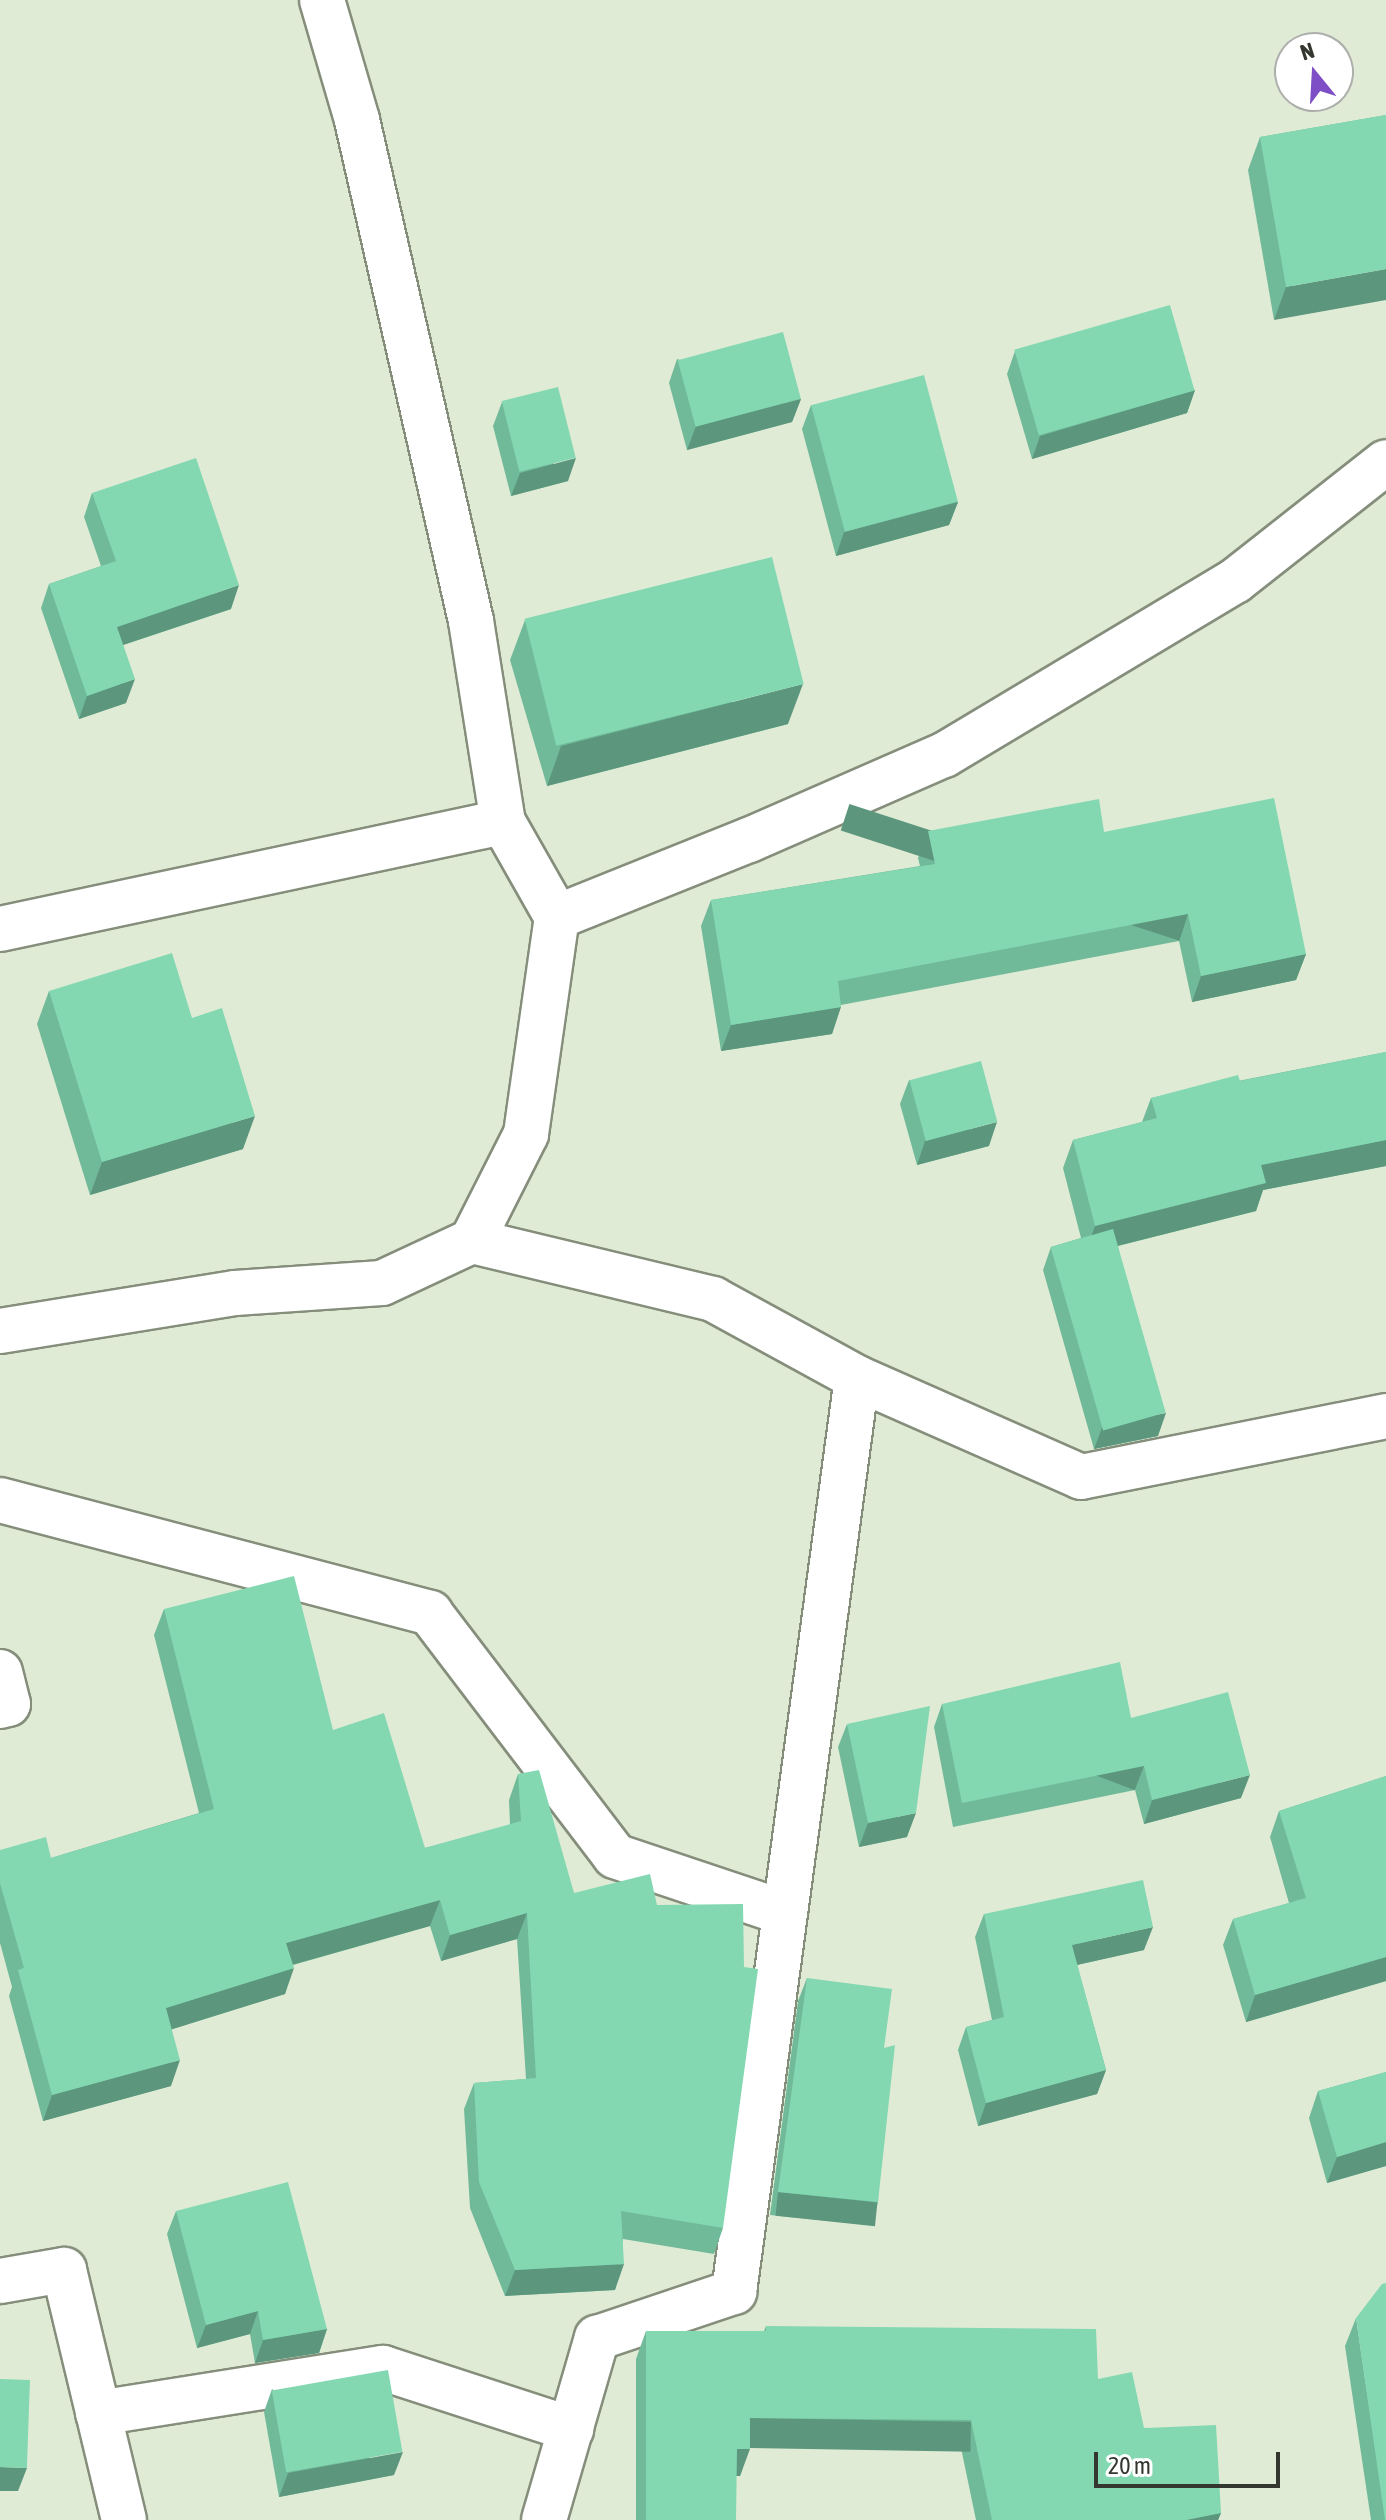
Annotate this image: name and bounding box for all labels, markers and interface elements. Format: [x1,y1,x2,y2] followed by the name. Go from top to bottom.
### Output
[1274,32,1354,112] north arrow
[1297,37,1317,65] text: N
[1098,2436,1284,2486] scale bar
[1108,2452,1151,2479] text: 20 m

